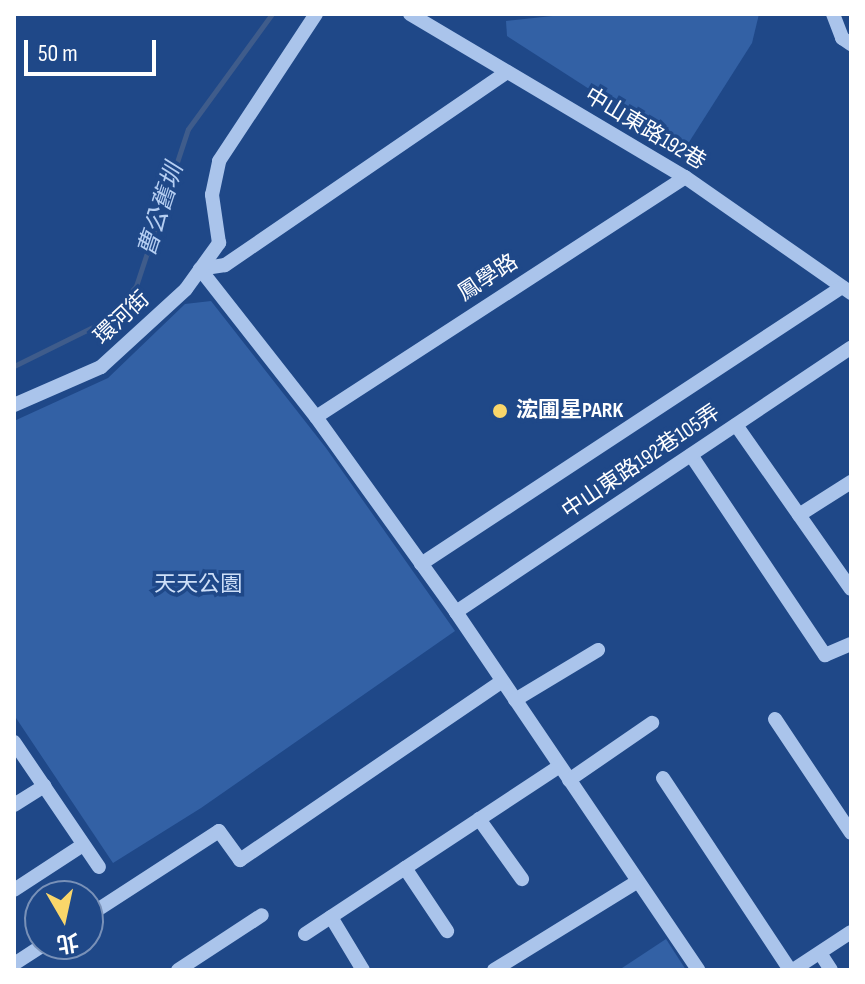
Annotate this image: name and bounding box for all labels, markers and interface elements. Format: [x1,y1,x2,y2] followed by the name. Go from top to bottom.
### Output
[28,24,160,74] scale bar
[38,39,78,68] text: 50 m
[580,83,710,175] street label: 中山東路192巷
[132,160,190,260] water label: 曹公舊圳
[453,249,523,307] street label: 鳳學路
[89,286,155,350] street label: 環河街
[516,398,623,424] place label: 浤圃星PARK
[557,399,725,525] street label: 中山東路192巷105弄
[491,402,509,420] marker: 浤圃星PARK
[154,572,242,598] park label: 天天公園
[24,880,104,960] north arrow
[55,927,81,957] text: 北

